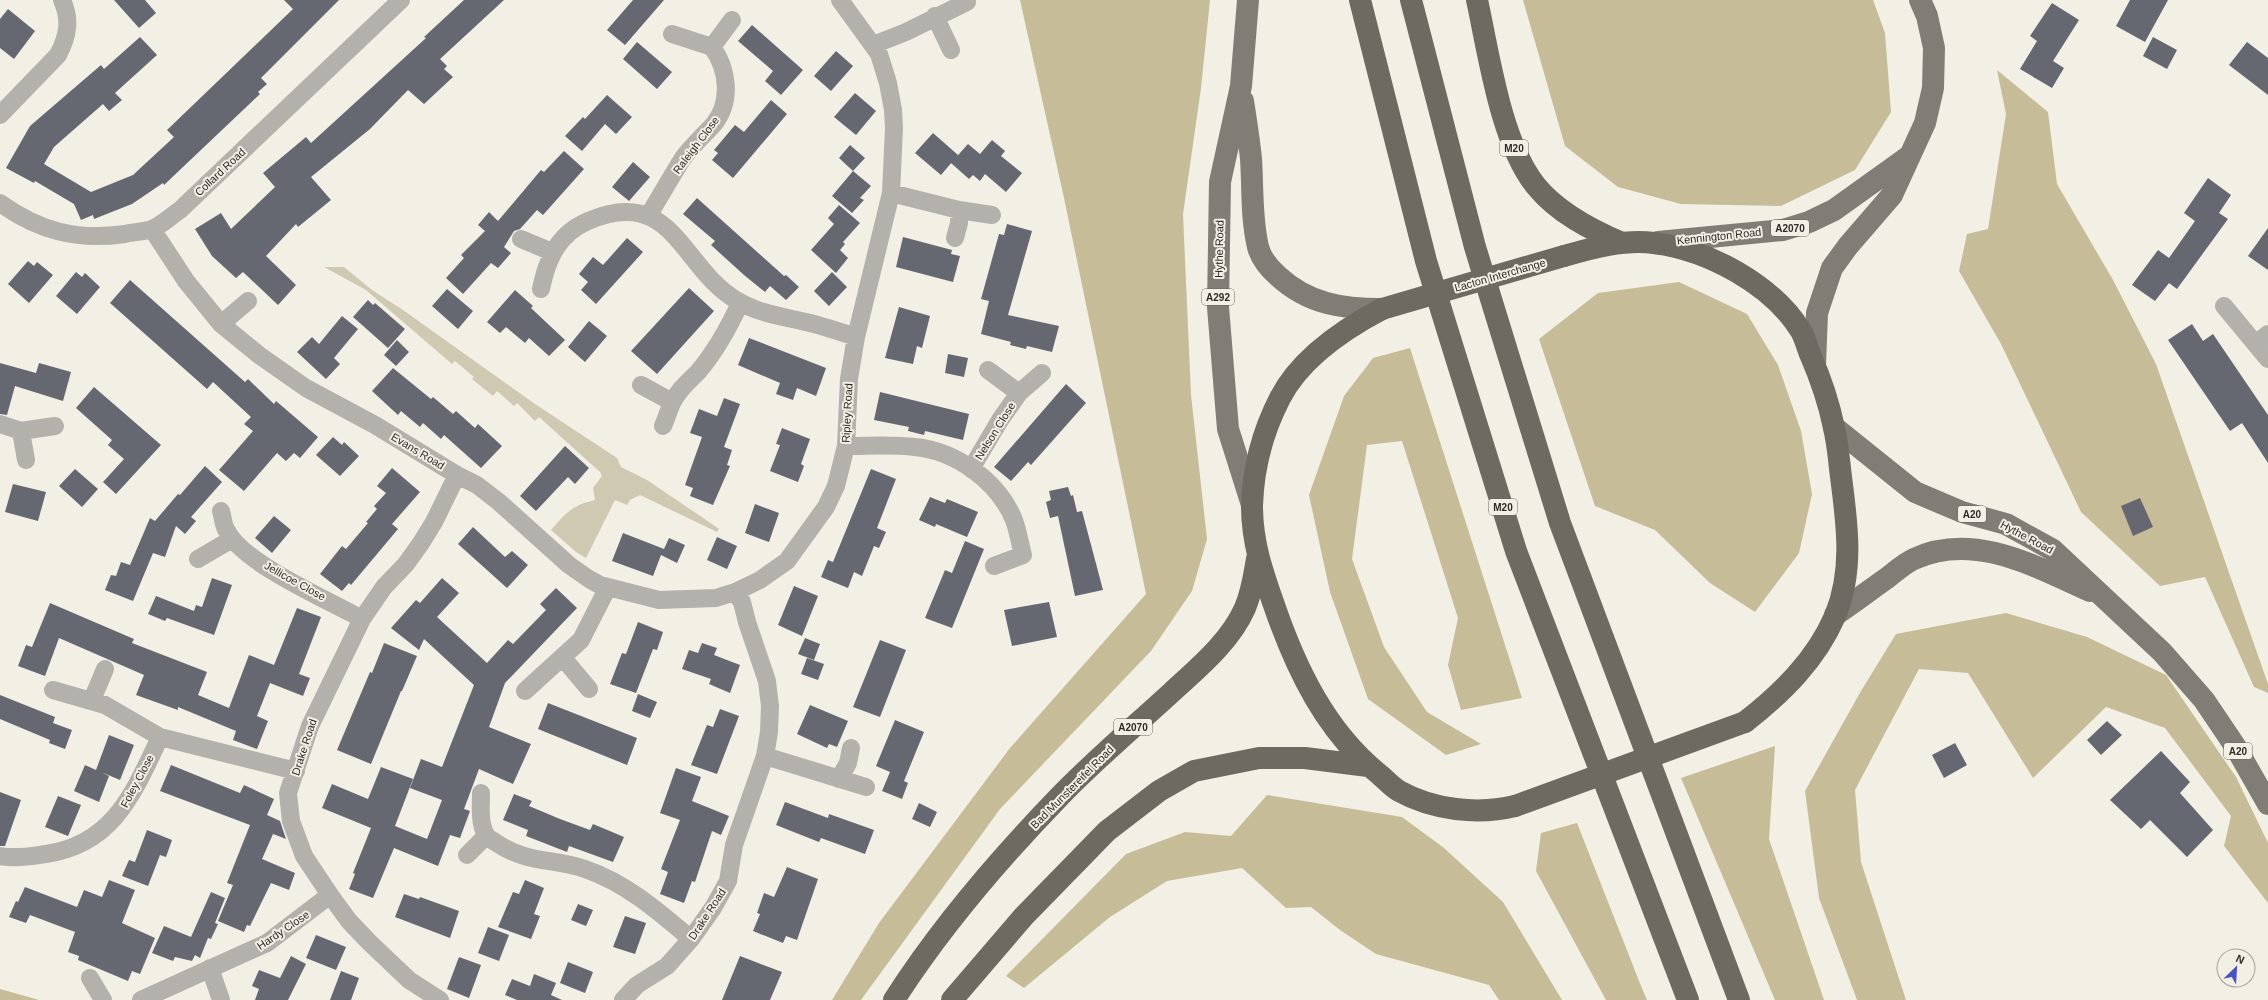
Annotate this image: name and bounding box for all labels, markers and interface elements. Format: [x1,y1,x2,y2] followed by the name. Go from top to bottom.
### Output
[671,114,721,176] street label: Raleigh Close
[1500,140,1528,156] road number: M20
[192,146,248,198] street label: Collard Road
[1212,220,1226,278] street label: Hythe Road
[1771,220,1809,236] road number: A2070
[1676,226,1762,246] street label: Kennington Road
[1453,256,1547,294] street label: Lacton Interchange
[1202,289,1234,305] road number: A292
[839,383,855,443] street label: Ripley Road
[973,400,1017,462] street label: Nelson Close
[389,430,447,472] street label: Evans Road
[1489,499,1517,515] road number: M20
[1958,506,1986,522] road number: A20
[1999,518,2055,556] street label: Hythe Road
[262,559,328,603] street label: Jellicoe Close
[289,717,319,777] street label: Drake Road
[1114,719,1152,735] road number: A2070
[1028,743,1116,831] street label: Bad Munstereifel Road
[2224,743,2252,759] road number: A20
[118,753,156,809] street label: Foley Close
[686,886,728,942] street label: Drake Road
[255,908,311,952] street label: Hardy Close
[2216,948,2256,988] north arrow
[2234,952,2246,966] text: N

